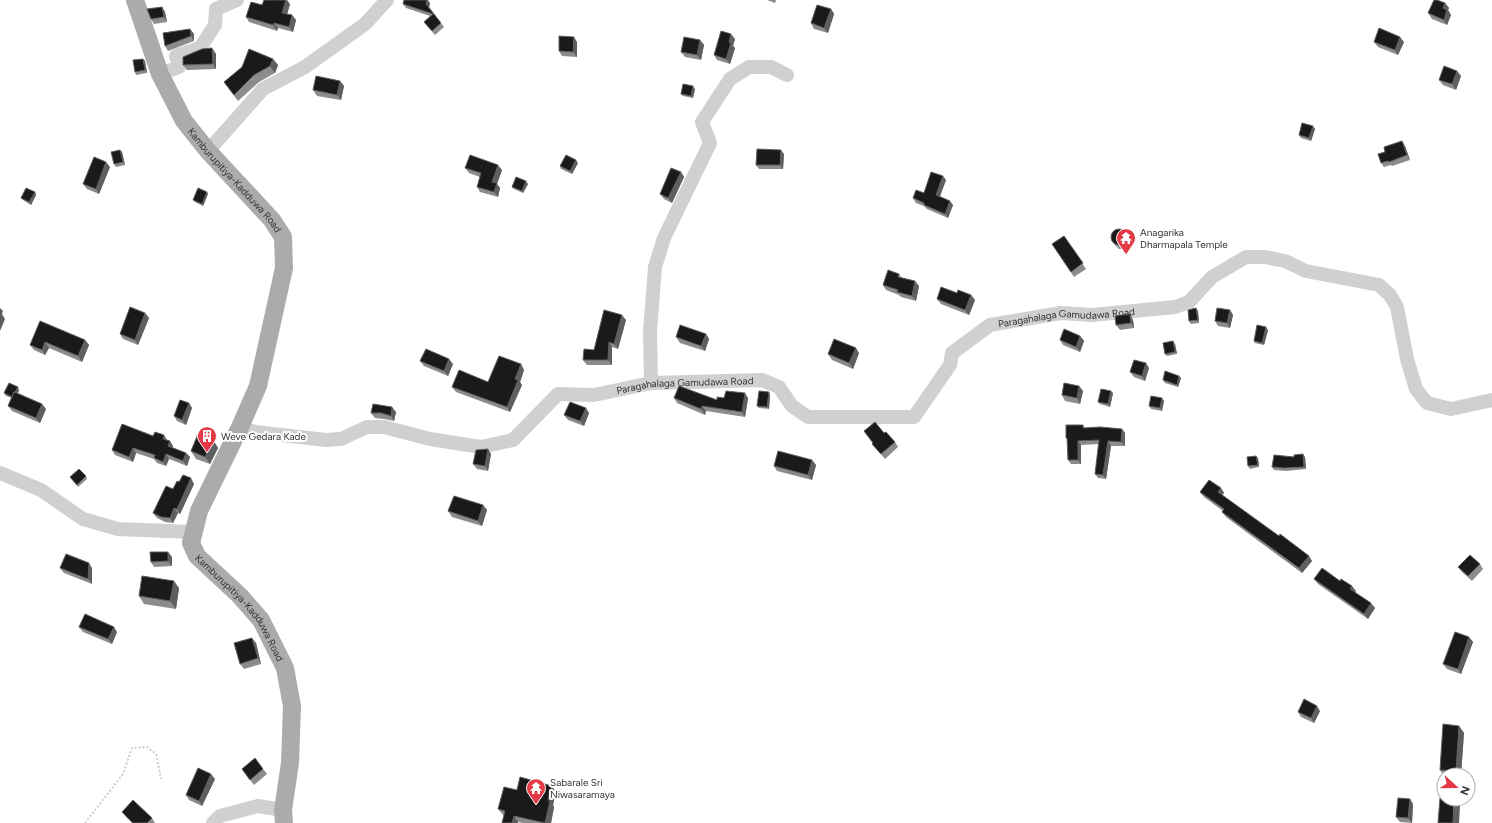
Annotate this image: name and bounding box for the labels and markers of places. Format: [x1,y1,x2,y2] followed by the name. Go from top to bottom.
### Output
[1140,226,1228,251] place label: Anagarika Dharmapala Temple
[1115,227,1137,255] temple icon: Anagarika Dharmapala Temple
[196,425,218,453] building icon: Weve Gedara Kade
[221,430,306,443] place label: Weve Gedara Kade
[550,776,615,801] place label: Sabarale Sri Niwasaramaya
[525,777,547,805] temple icon: Sabarale Sri Niwasaramaya

